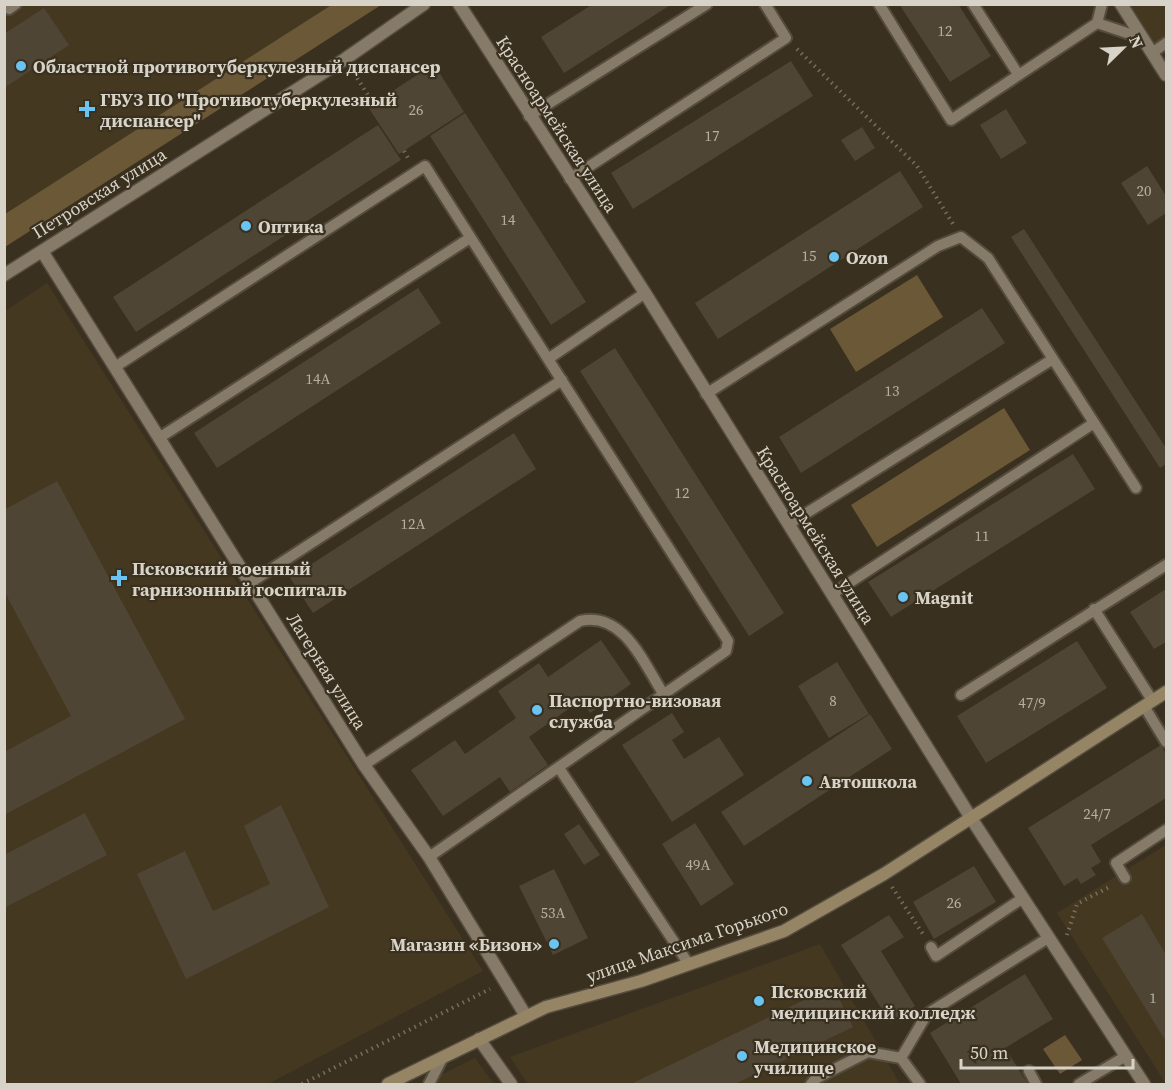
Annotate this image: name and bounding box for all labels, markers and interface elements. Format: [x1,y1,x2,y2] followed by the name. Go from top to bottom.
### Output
[1093,18,1153,78] north arrow
[937,20,953,41] house number: 12
[490,31,624,218] street label: Красноармейская улица
[1124,32,1149,52] text: N
[33,54,440,79] place label: Областной противотуберкулезный диспансер
[14,59,28,73] marker: Областной противотуберкулезный диспансер
[100,87,397,133] place label: ГБУЗ ПО "Противотуберкулезный диспансер"
[408,99,424,120] house number: 26
[78,100,96,118] marker: ГБУЗ ПО "Противотуберкулезный диспансер"
[704,125,720,146] house number: 17
[27,141,172,244] street label: Петровская улица
[1136,180,1152,201] house number: 20
[500,209,516,230] house number: 14
[258,214,324,239] place label: Оптика
[239,219,253,233] marker: Оптика
[801,245,817,266] house number: 15
[846,245,888,270] place label: Ozon
[827,250,841,264] marker: Ozon
[306,368,331,389] house number: 14А
[884,380,900,401] house number: 13
[751,441,882,630] street label: Красноармейская улица
[674,482,690,503] house number: 12
[401,513,426,534] house number: 12А
[974,525,990,546] house number: 11
[132,556,347,602] place label: Псковский военный гарнизонный госпиталь
[110,569,128,587] marker: Псковский военный гарнизонный госпиталь
[915,585,974,610] place label: Magnit
[896,590,910,604] marker: Magnit
[281,608,373,735] street label: Лагерная улица
[549,688,721,734] place label: Паспортно-визовая служба
[829,690,837,711] house number: 8
[1018,692,1046,713] house number: 47/9
[530,703,544,717] marker: Паспортно-визовая служба
[819,769,918,794] place label: Автошкола
[800,774,814,788] marker: Автошкола
[1083,803,1111,824] house number: 24/7
[686,854,711,875] house number: 49А
[946,892,962,913] house number: 26
[583,896,791,988] street label: улица Максима Горького
[541,902,566,923] house number: 53А
[390,932,542,957] place label: Магазин «Бизон»
[547,937,561,951] marker: Магазин «Бизон»
[771,979,975,1025] place label: Псковский медицинский колледж
[1149,987,1157,1008] house number: 1
[752,994,766,1008] marker: Псковский медицинский колледж
[961,1032,1134,1070] scale bar
[753,1034,876,1080] place label: Медицинское училище
[970,1040,1008,1065] text: 50 m
[735,1049,749,1063] marker: Медицинское училище

